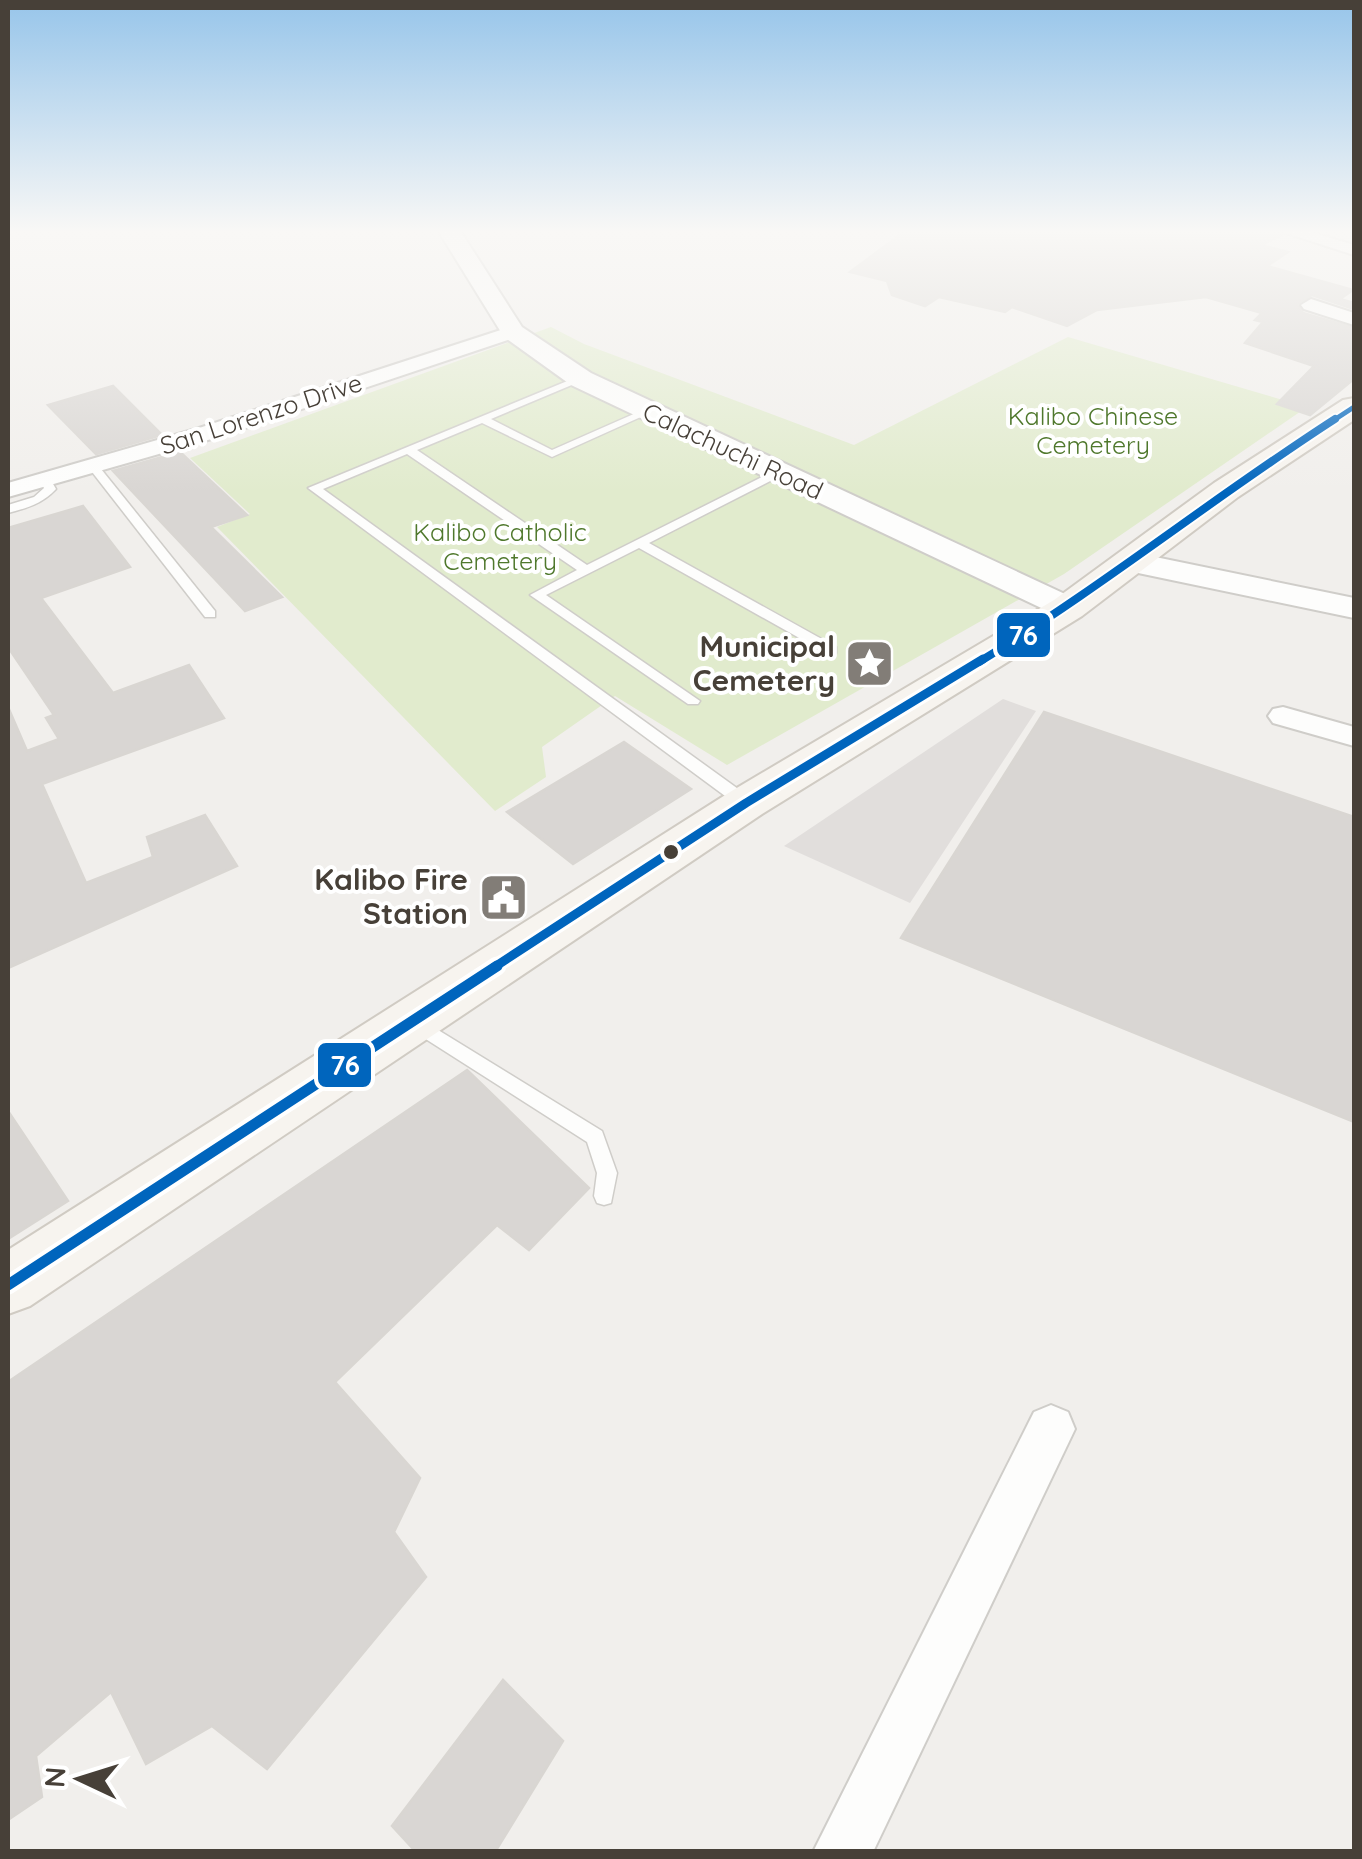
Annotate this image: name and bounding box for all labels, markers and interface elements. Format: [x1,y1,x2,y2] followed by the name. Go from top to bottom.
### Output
[156,366,366,461] street label: San Lorenzo Drive
[638,395,828,506] street label: Calachuchi Road
[1008,400,1178,460] park label: Kalibo Chinese Cemetery
[413,516,587,576] park label: Kalibo Catholic Cemetery
[995,611,1052,659] line badge: 76
[1008,617,1038,652] text: 76
[693,627,835,699] place label: Municipal Cemetery
[844,638,896,690] place icon: Municipal Cemetery
[661,842,681,862] unlabelled marker
[314,860,468,932] place label: Kalibo Fire Station
[477,871,529,923] public building icon: Kalibo Fire Station
[316,1041,373,1089] line badge: 76
[330,1047,360,1082] text: 76
[30,1729,130,1829] north arrow
[36,1766,73,1789] text: N

